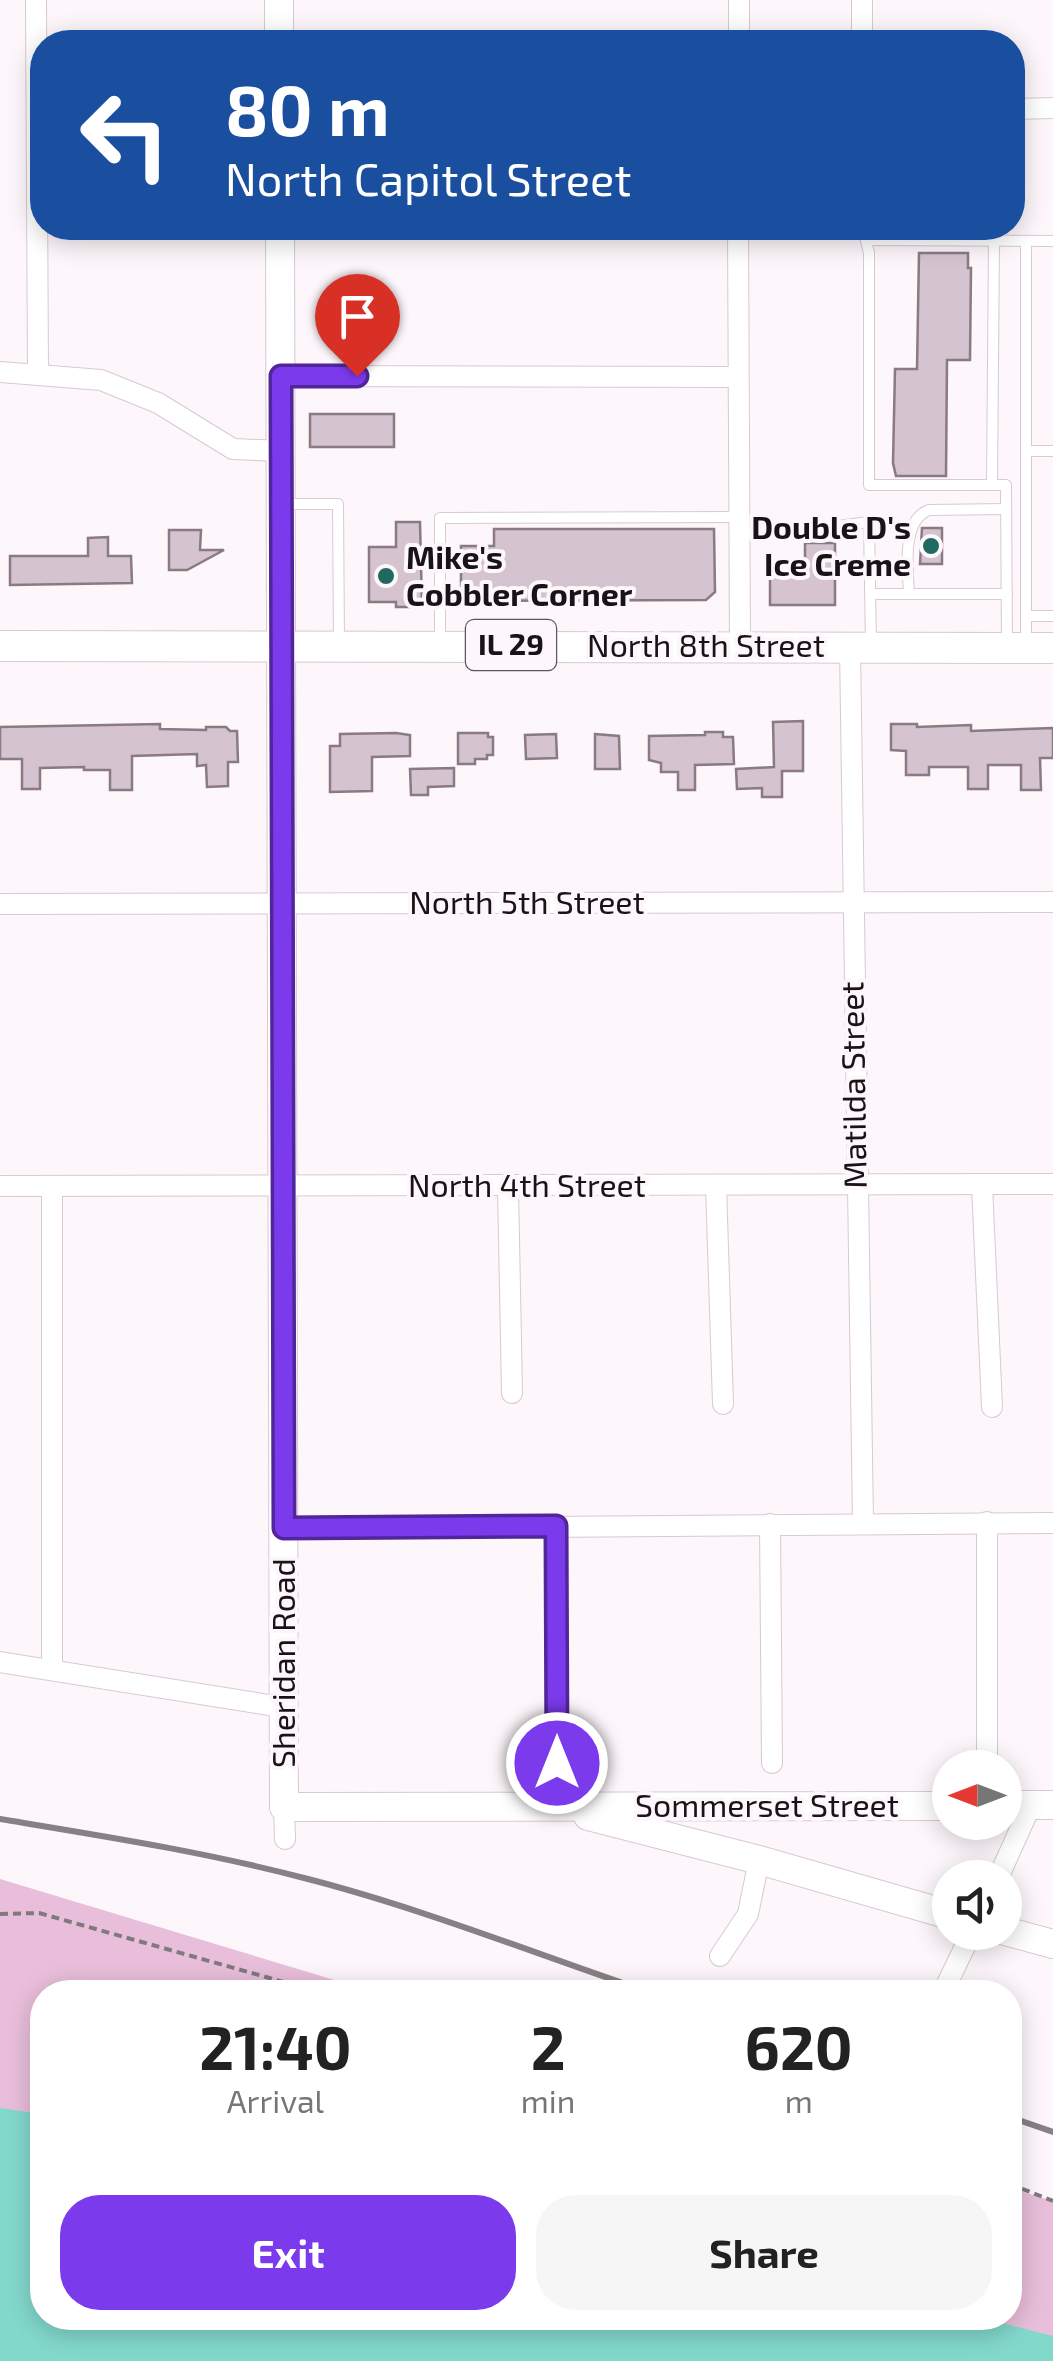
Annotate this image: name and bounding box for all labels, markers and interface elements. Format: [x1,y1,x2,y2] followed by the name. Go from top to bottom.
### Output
[225,66,390,150] text: 80 m
[60,70,190,200] icon: left
[225,151,631,205] text: North Capitol Street
[315,274,400,377] pin
[330,289,385,344] icon: arrive
[751,507,911,582] place label: Double D's Ice Creme
[920,535,942,557] marker: Double D's Ice Creme
[406,537,633,612] place label: Mike's Cobbler Corner
[375,565,397,587] marker: Mike's Cobbler Corner
[466,620,556,670] road number: IL 29
[587,625,825,663] street label: North 8th Street
[409,882,645,920] street label: North 5th Street
[831,981,873,1189] street label: Matilda Street
[408,1165,646,1203] street label: North 4th Street
[263,1558,301,1768] street label: Sheridan Road
[505,1711,609,1815] position arrow
[932,1750,1022,1840] north arrow
[932,1750,1022,1950] map controls
[635,1785,899,1823] street label: Sommerset Street
[932,1860,1022,1950] button: sound
[199,2010,352,2082] text: 21:40
[531,2010,566,2082] text: 2
[745,2010,853,2082] text: 620
[227,2081,324,2119] text: Arrival
[521,2081,575,2119] text: min
[785,2081,813,2119] text: m
[60,2195,516,2310] button: Exit
[536,2195,992,2310] button: Share

